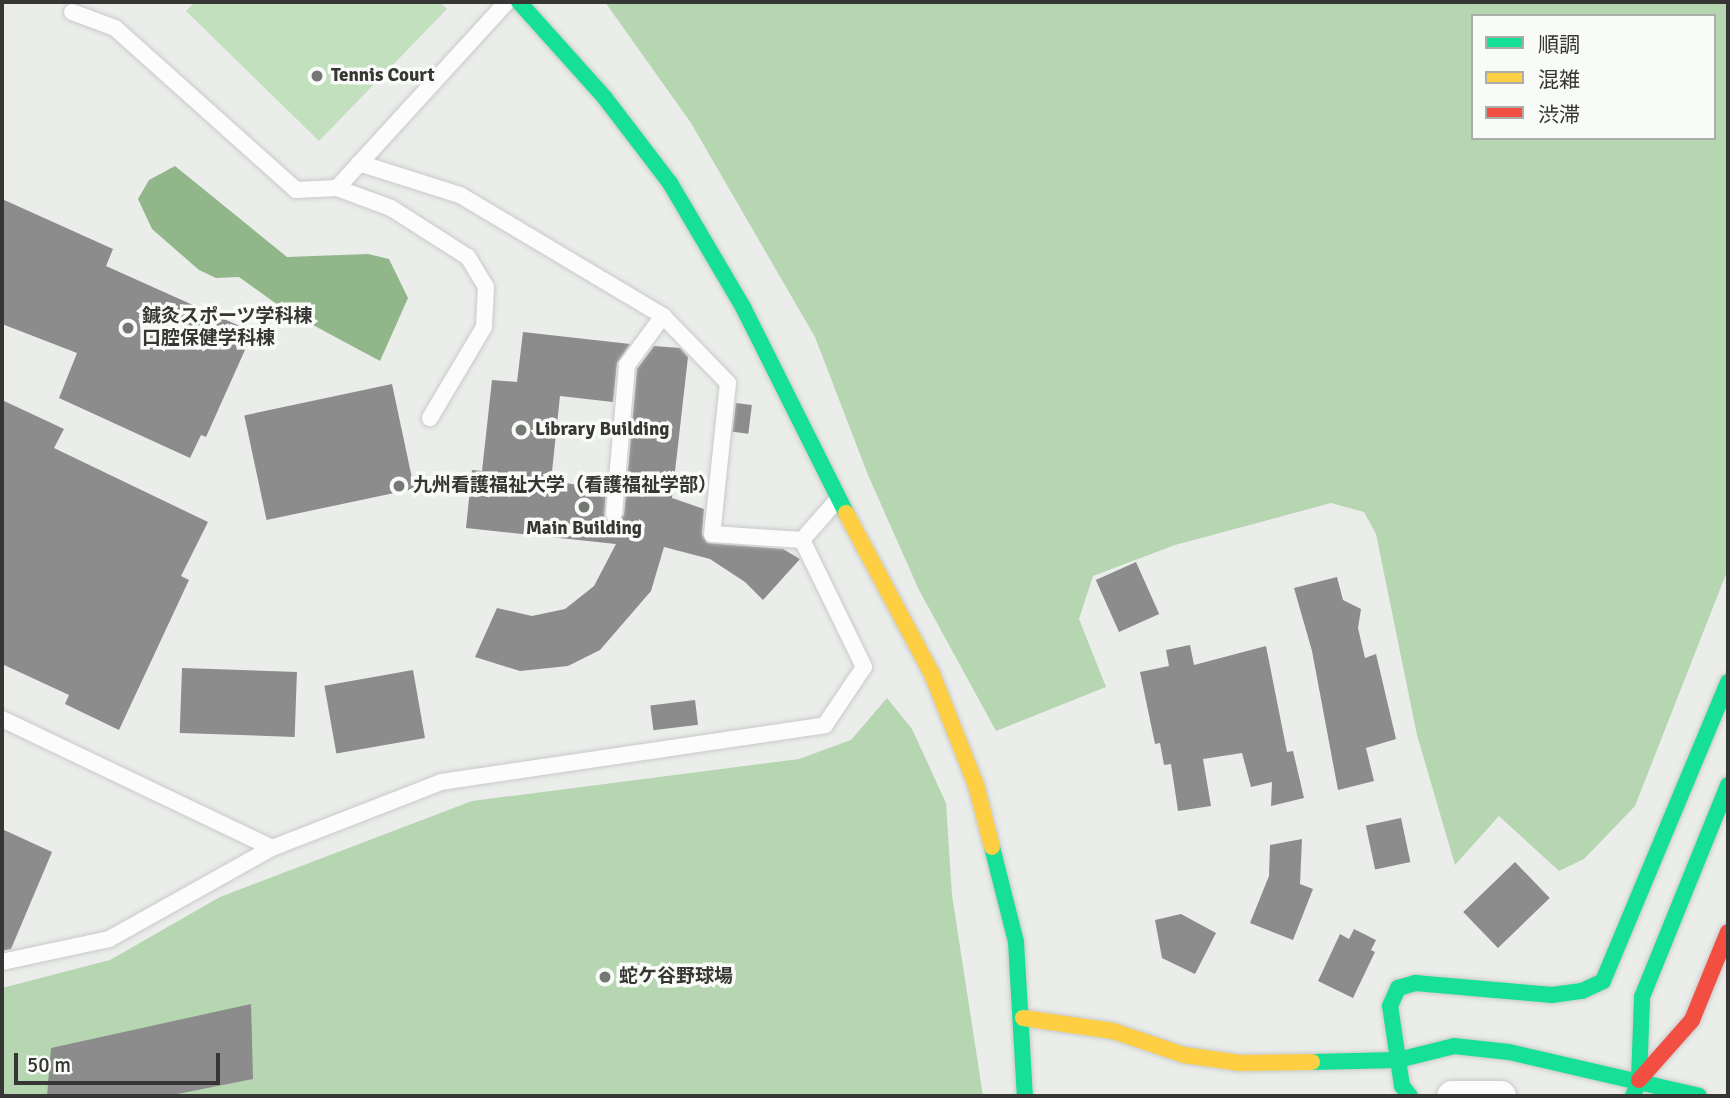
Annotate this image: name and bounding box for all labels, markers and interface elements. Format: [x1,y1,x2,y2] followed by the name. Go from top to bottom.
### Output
[1471,14,1716,140] legend
[1538,32,1580,58] text: 順調
[331,65,435,87] place label: Tennis Court
[1538,67,1580,93] text: 混雑
[309,68,325,84] marker: Tennis Court
[1538,102,1580,128] text: 渋滞
[142,306,313,350] place label: 鍼灸スポーツ学科棟 口腔保健学科棟
[120,320,136,336] marker: 鍼灸スポーツ学科棟 口腔保健学科棟
[535,419,669,441] place label: Library Building
[513,422,529,438] marker: Library Building
[413,475,717,497] place label: 九州看護福祉大学（看護福祉学部）
[391,478,407,494] marker: 九州看護福祉大学（看護福祉学部）
[576,499,592,515] marker: Main Building
[526,518,642,540] place label: Main Building
[619,966,733,988] place label: 蛇ケ谷野球場
[597,969,613,985] marker: 蛇ケ谷野球場
[18,1038,224,1082] scale bar
[27,1052,71,1078] text: 50 m

